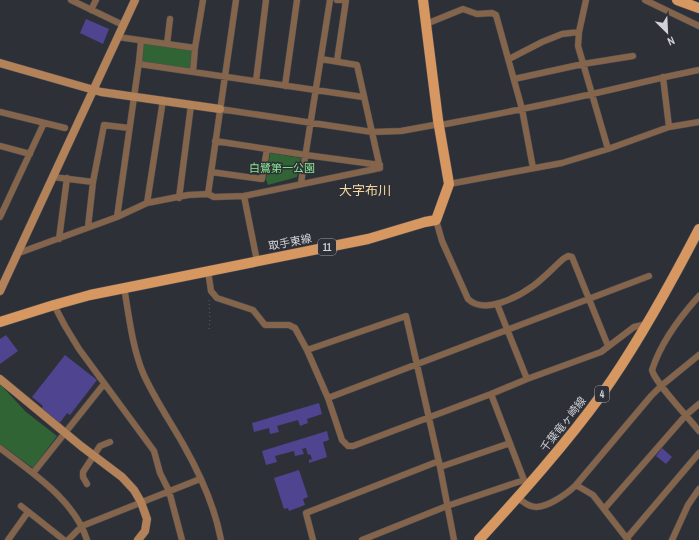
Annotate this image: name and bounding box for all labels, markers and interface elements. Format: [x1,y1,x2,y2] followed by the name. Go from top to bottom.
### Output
[647,12,687,52] north arrow
[665,33,677,49] text: N
[249,161,315,175] park label: 白鷺第一公園
[339,182,391,199] district label: 大字布川
[267,231,313,253] street label: 取手東線
[318,239,336,255] road number: 11
[595,386,609,402] road number: 4
[537,394,589,454] street label: 千葉竜ヶ崎線

